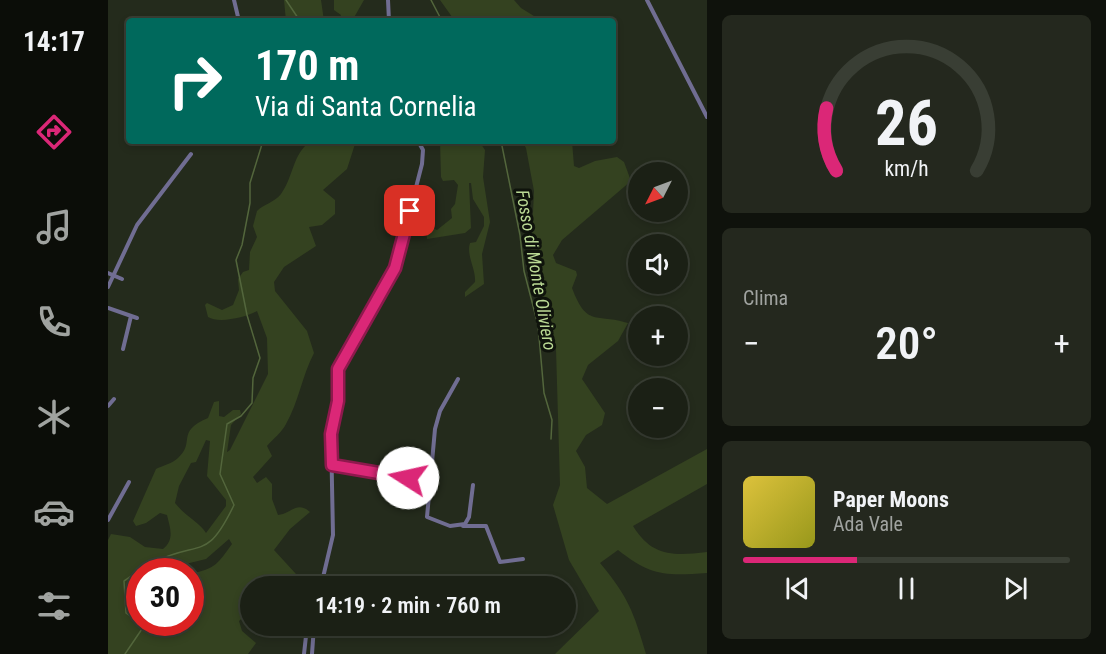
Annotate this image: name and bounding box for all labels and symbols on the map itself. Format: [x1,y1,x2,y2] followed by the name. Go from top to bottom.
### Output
[628,162,688,222] north arrow
[384,185,435,236] pin
[512,188,561,352] water label: Fosso di Monte Oliviero
[376,446,440,510] position arrow
[126,558,204,636] speed limit sign: 30

